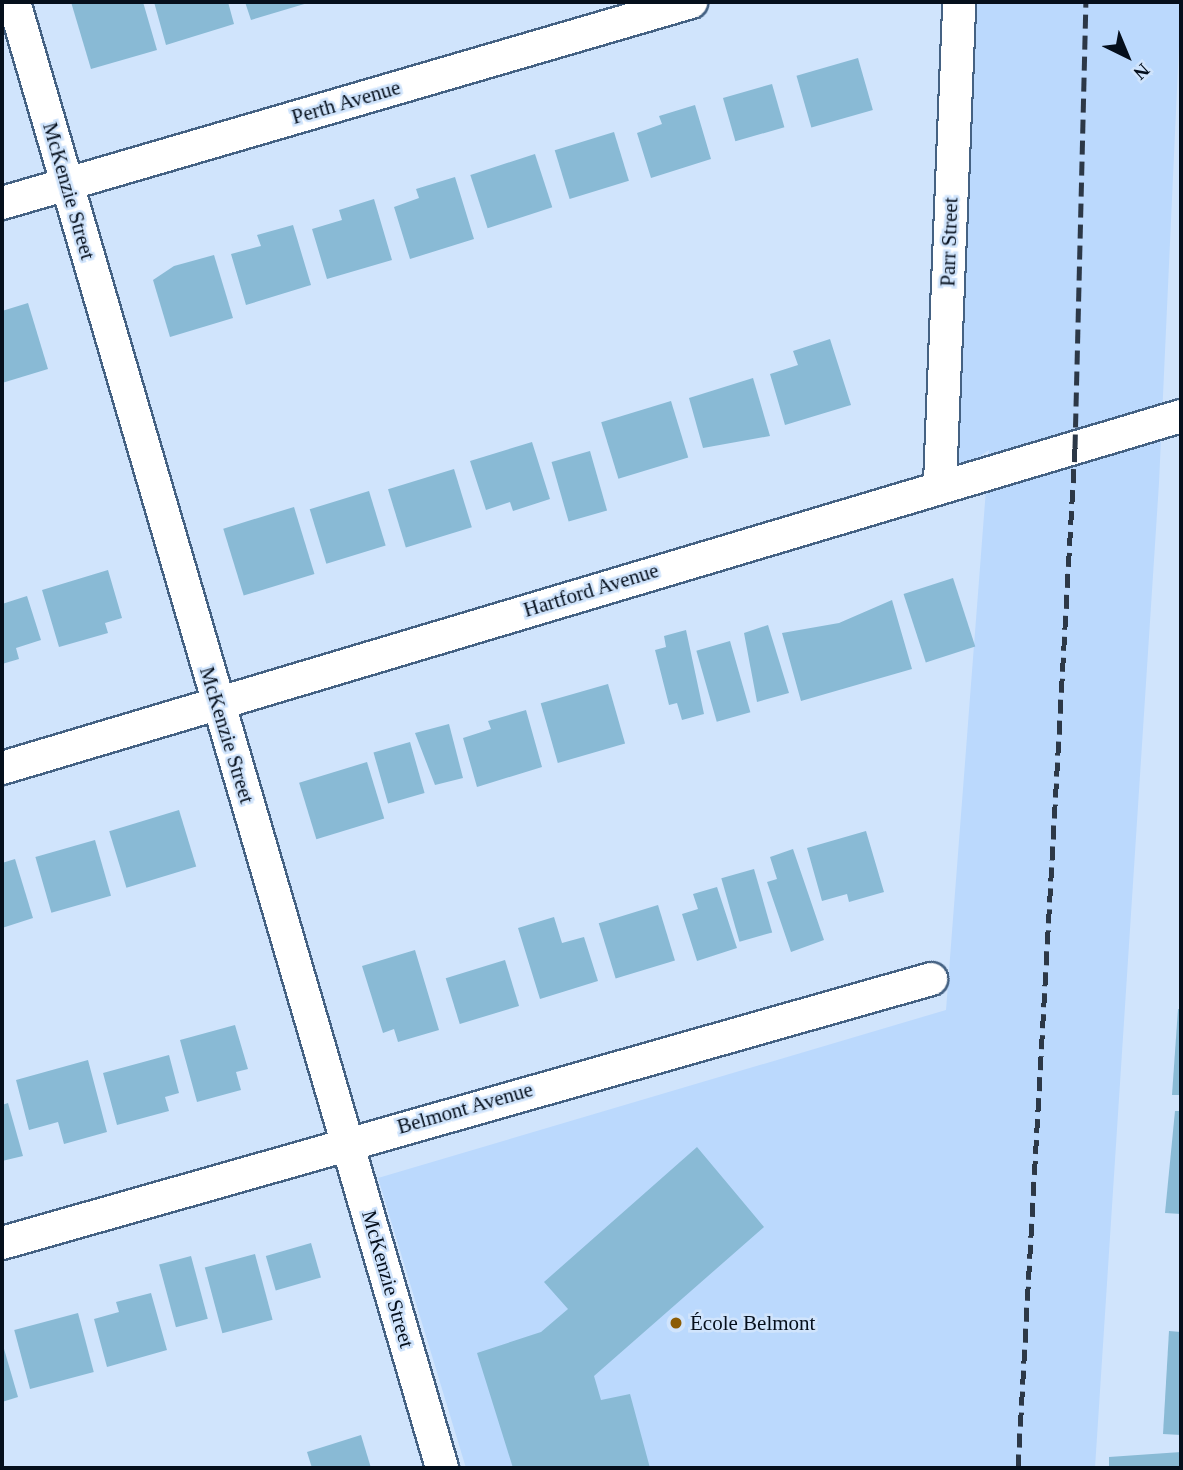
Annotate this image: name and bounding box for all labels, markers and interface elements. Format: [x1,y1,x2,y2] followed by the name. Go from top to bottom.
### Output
[1092,21,1162,91] north arrow
[1129,59,1154,84] text: N
[288,74,404,130] street label: Perth Avenue
[37,119,101,263] street label: McKenzie Street
[935,197,963,287] street label: Parr Street
[520,557,662,623] street label: Hartford Avenue
[194,664,260,806] street label: McKenzie Street
[394,1076,536,1140] street label: Belmont Avenue
[356,1207,420,1351] street label: McKenzie Street
[690,1310,815,1336] place label: École Belmont
[668,1315,684,1331] marker: École Belmont

